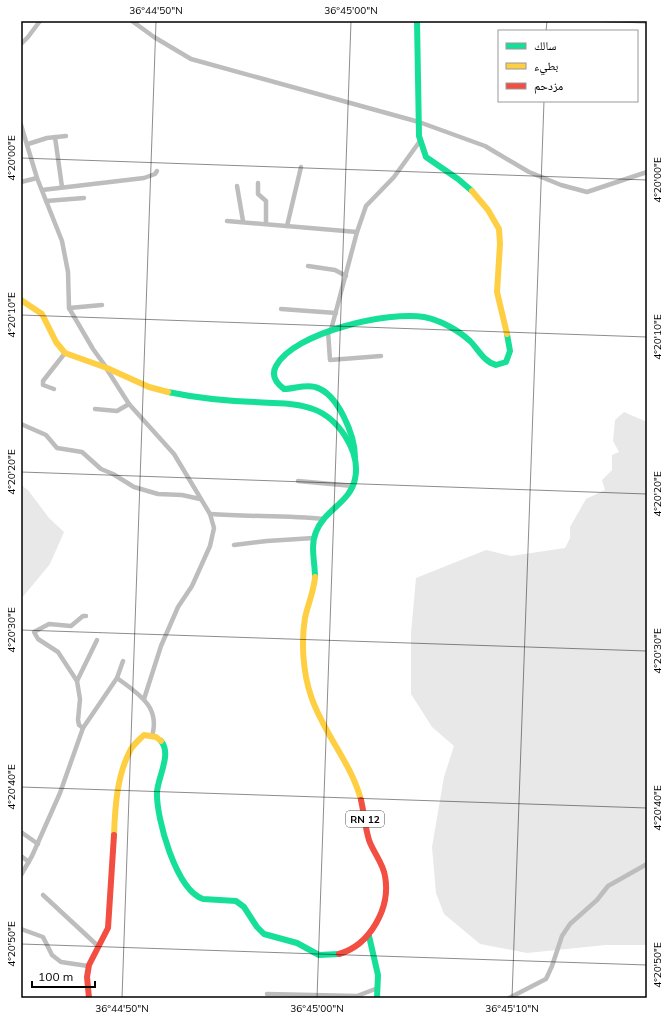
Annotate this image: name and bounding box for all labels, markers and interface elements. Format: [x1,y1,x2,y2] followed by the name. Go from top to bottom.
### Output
[129,4,183,17] text: 36°44'50"N
[324,4,378,17] text: 36°45'00"N
[498,30,638,102] legend
[534,38,556,53] text: سالك
[534,58,558,76] text: بطيء
[534,78,563,94] text: مزدحم
[5,135,18,181] text: 4°20'00"E
[651,157,664,203] text: 4°20'00"E
[5,292,18,338] text: 4°20'10"E
[651,314,664,360] text: 4°20'10"E
[5,449,18,495] text: 4°20'20"E
[651,471,664,517] text: 4°20'20"E
[5,607,18,653] text: 4°20'30"E
[651,628,664,674] text: 4°20'30"E
[5,764,18,810] text: 4°20'40"E
[651,785,664,831] text: 4°20'40"E
[346,811,384,827] road number: RN 12
[5,921,18,967] text: 4°20'50"E
[651,942,664,988] text: 4°20'50"E
[32,963,95,989] scale bar
[38,969,73,984] text: 100 m
[95,1002,149,1015] text: 36°44'50"N
[290,1002,344,1015] text: 36°45'00"N
[485,1002,539,1015] text: 36°45'10"N

